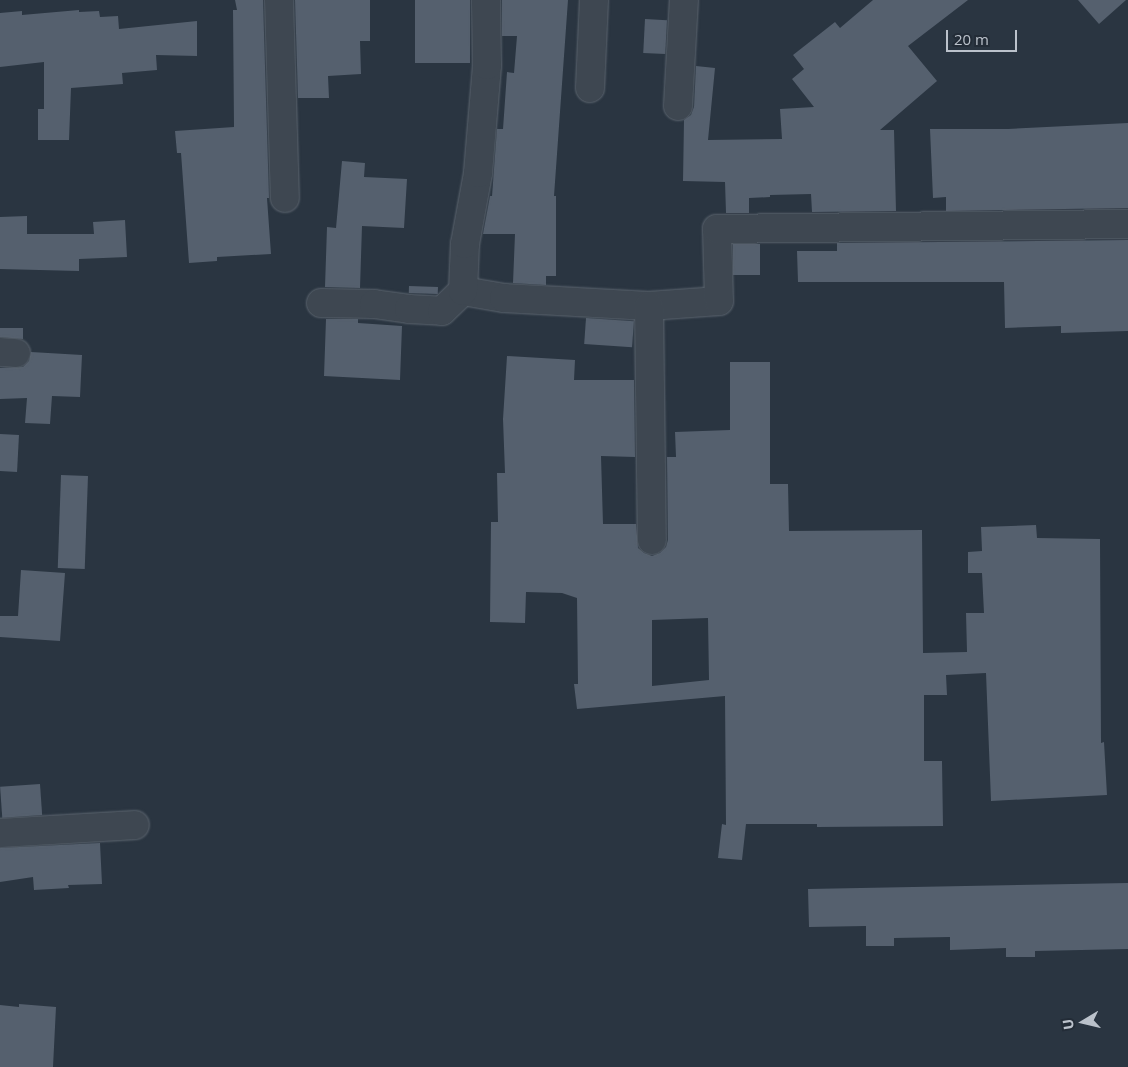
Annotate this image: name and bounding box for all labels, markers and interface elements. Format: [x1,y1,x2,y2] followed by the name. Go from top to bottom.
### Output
[948,20,1019,52] scale bar
[954,29,989,49] text: 20 m
[1058,997,1108,1047] north arrow
[1057,1018,1078,1031] text: U

